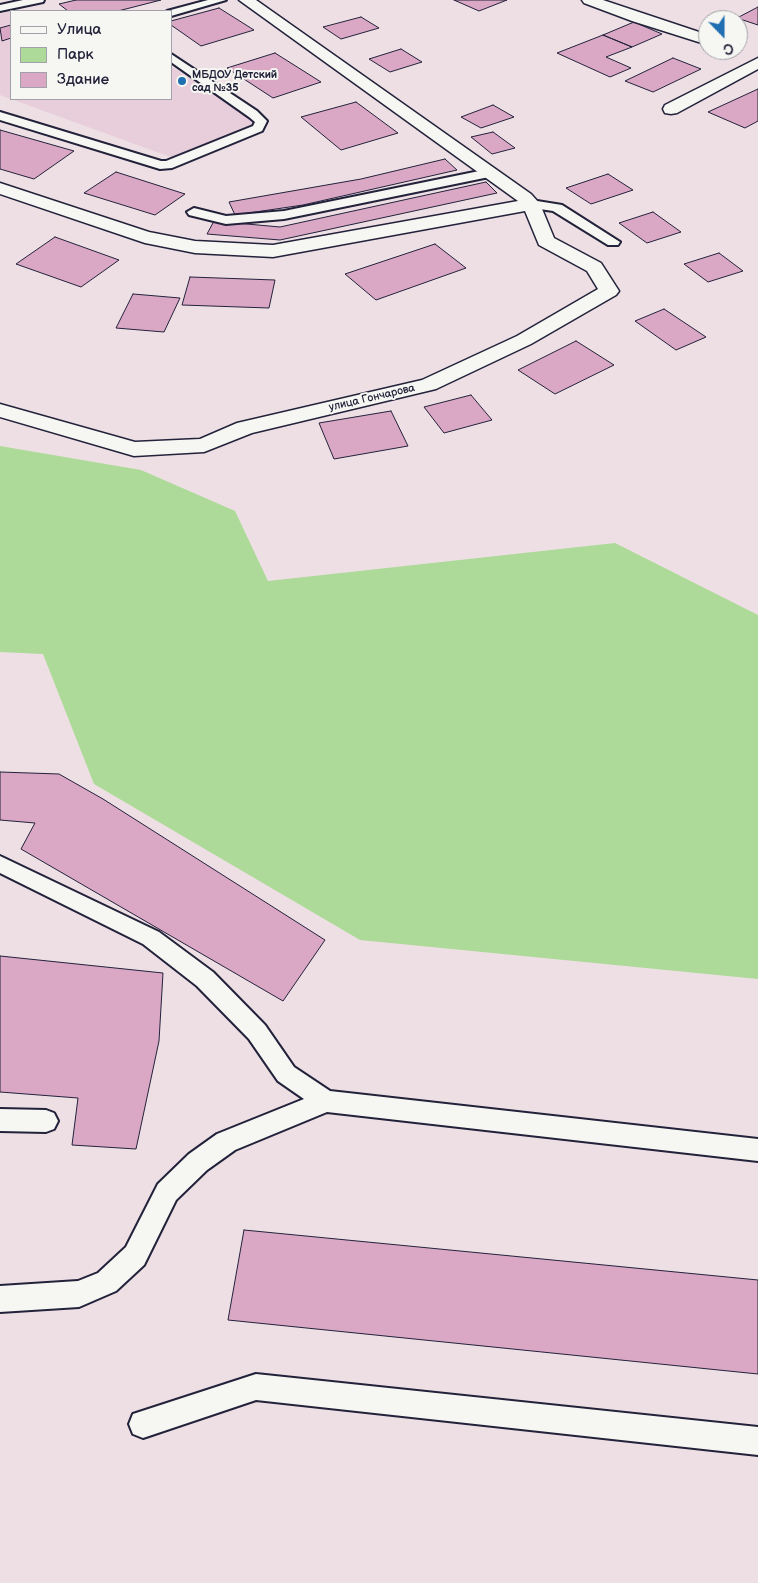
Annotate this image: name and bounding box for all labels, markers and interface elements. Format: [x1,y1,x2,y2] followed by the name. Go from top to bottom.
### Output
[10,10,172,100] legend
[698,10,748,60] north arrow
[57,20,101,39] text: Улица
[721,39,736,58] text: С
[57,45,94,64] text: Парк
[192,68,277,94] place label: МБДОУ Детский сад №35
[57,70,109,89] text: Здание
[176,75,188,87] marker: МБДОУ Детский сад №35
[328,382,416,414] street label: улица Гончарова

